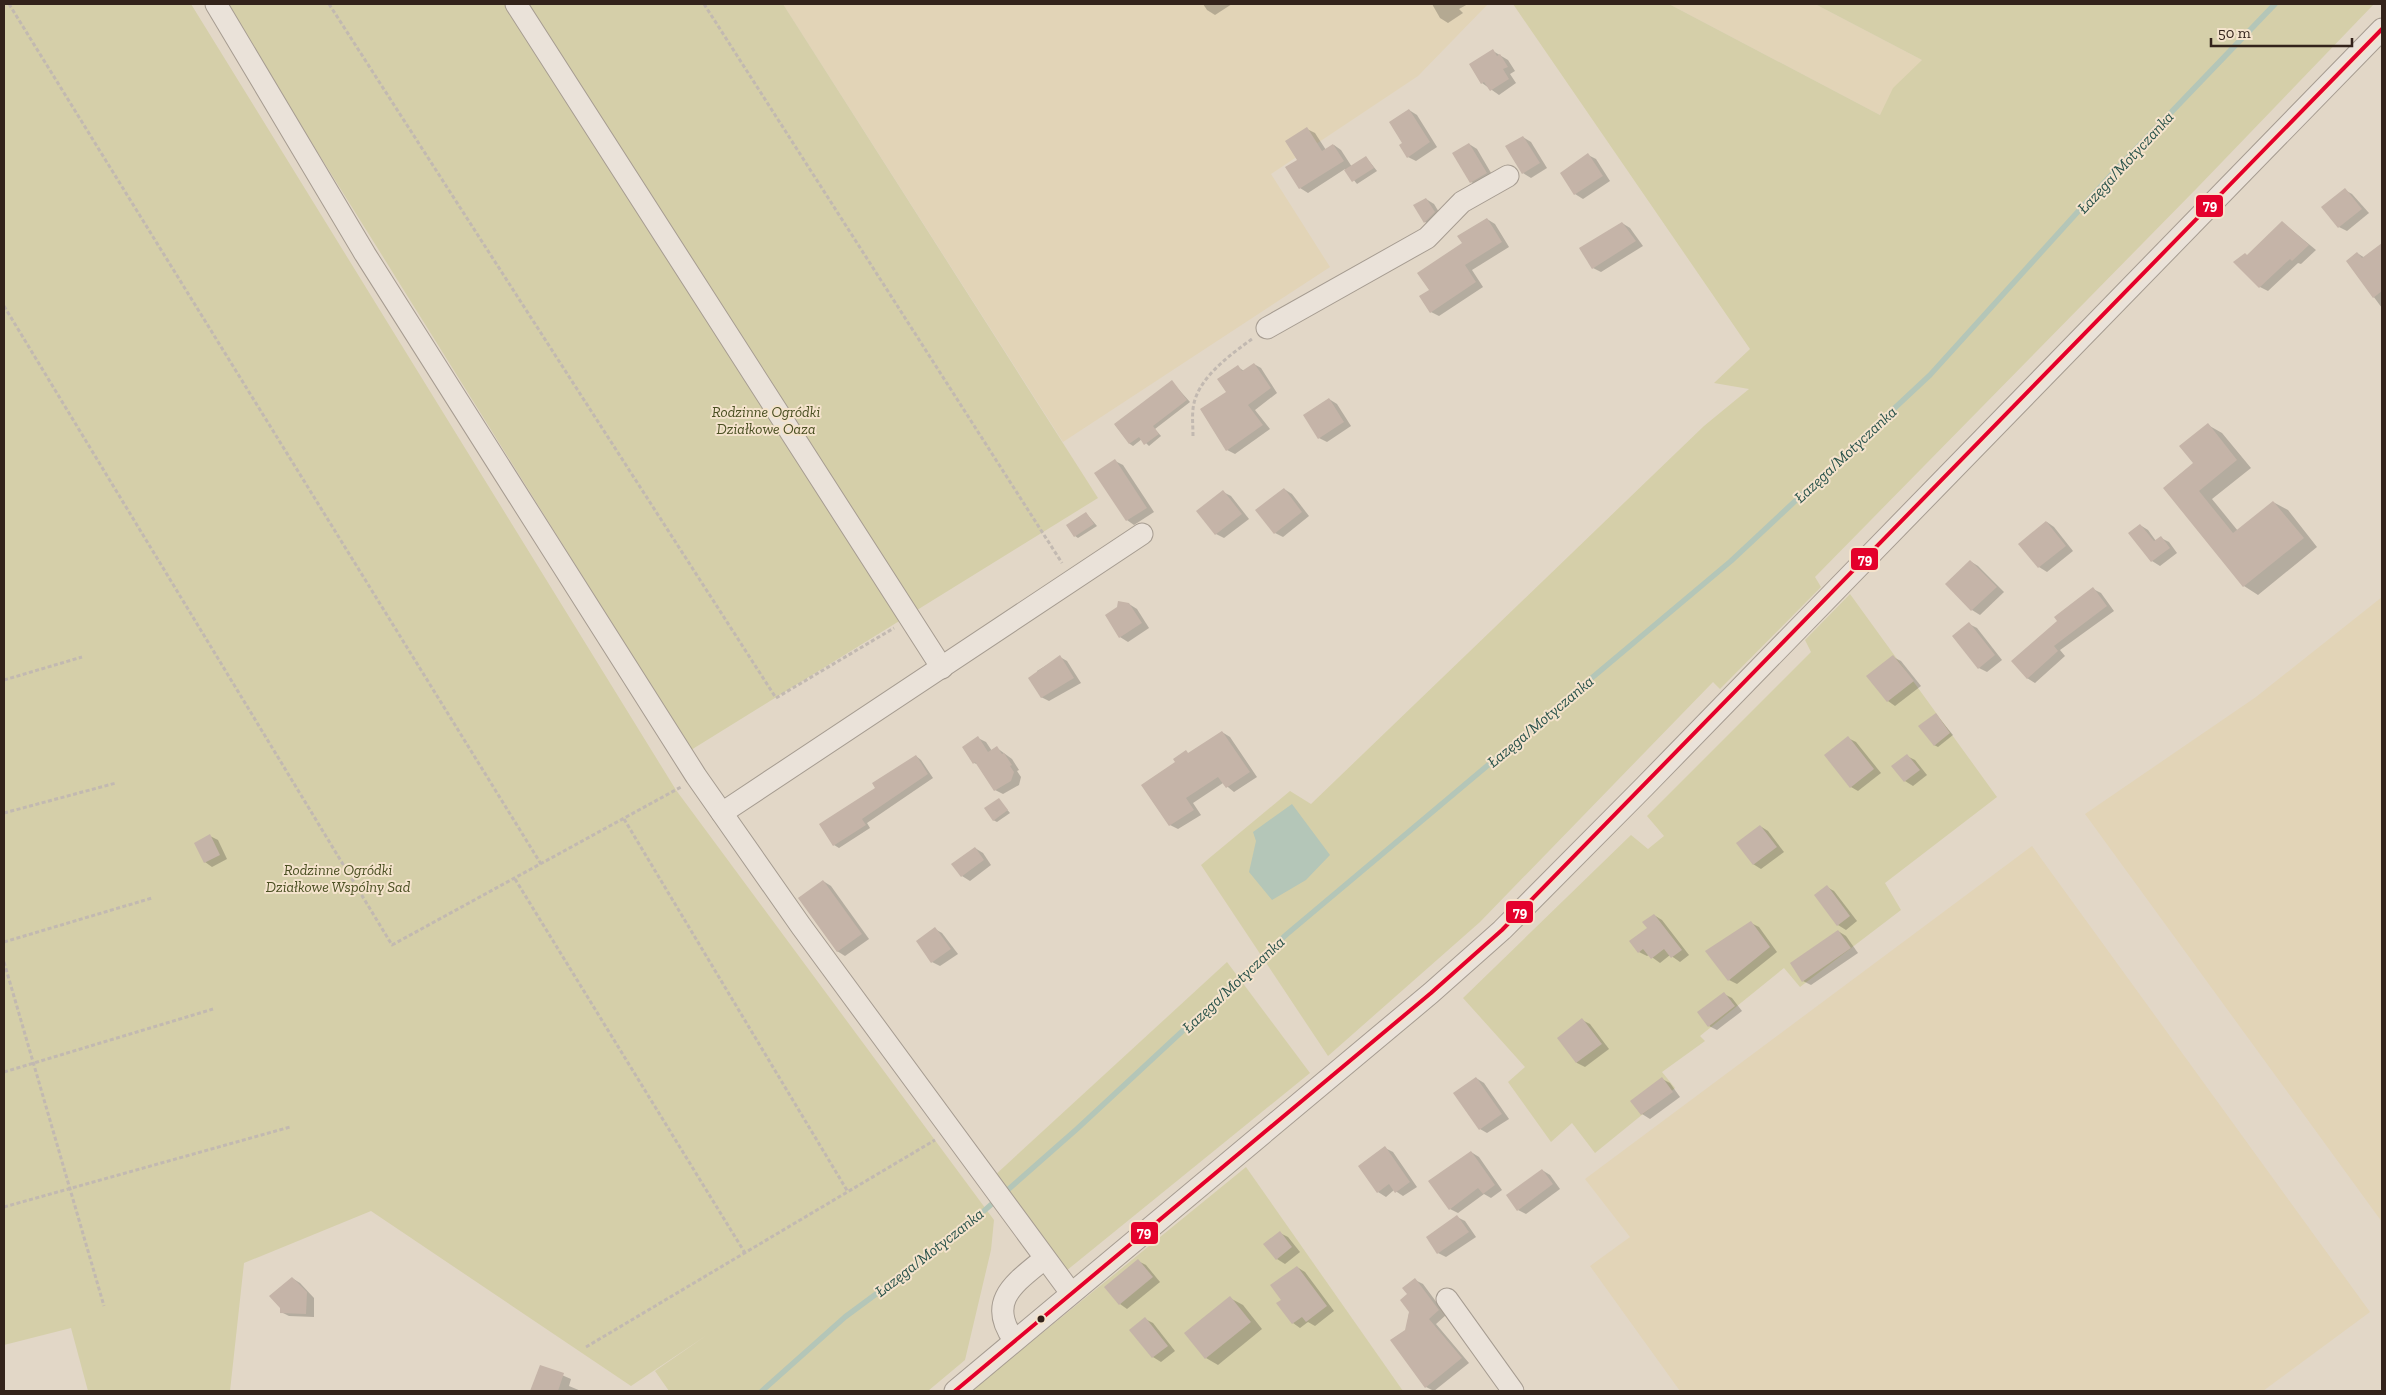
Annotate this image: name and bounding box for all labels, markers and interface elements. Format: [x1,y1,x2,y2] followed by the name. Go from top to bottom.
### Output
[2211,15,2352,47] scale bar
[2218,24,2251,42] text: 50 m
[2073,107,2178,217] water label: Łazęga/Motyczanka
[2195,194,2224,218] line badge: 79
[2203,197,2218,214] text: 79
[1790,402,1900,507] water label: Łazęga/Motyczanka
[712,403,820,438] park label: Rodzinne Ogródki Działkowe Oaza
[1850,547,1879,571] line badge: 79
[1858,551,1873,568] text: 79
[1483,671,1597,771] water label: Łazęga/Motyczanka
[266,861,411,896] park label: Rodzinne Ogródki Działkowe Wspólny Sad
[1505,900,1534,924] line badge: 79
[1513,904,1528,921] text: 79
[1178,932,1288,1037] water label: Łazęga/Motyczanka
[871,1204,987,1301] water label: Łazęga/Motyczanka
[1130,1221,1159,1245] line badge: 79
[1137,1224,1152,1241] text: 79
[1036,1314,1046,1324] unlabelled marker

